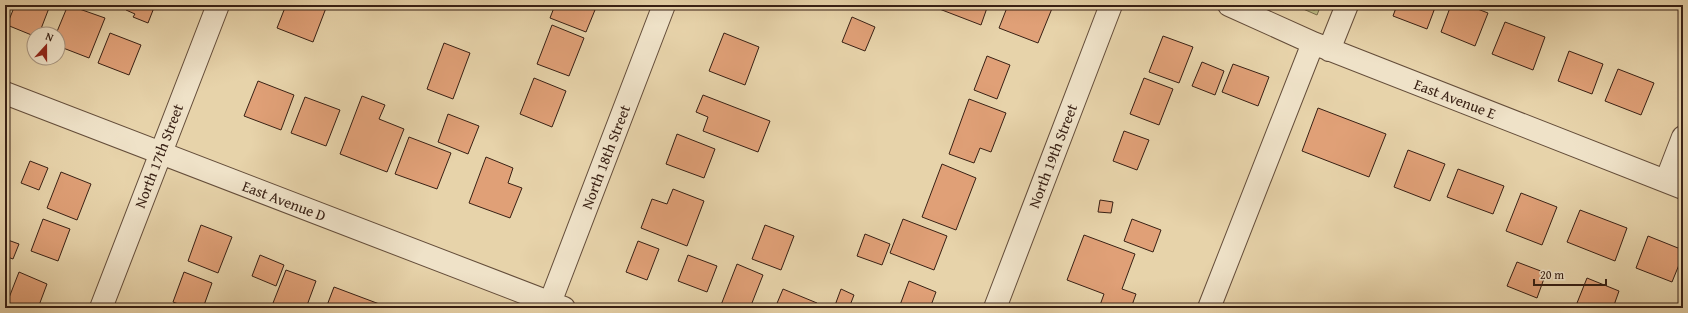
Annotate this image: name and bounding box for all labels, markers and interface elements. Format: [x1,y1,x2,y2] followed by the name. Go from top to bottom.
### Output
[26,26,66,66] north arrow
[43,28,56,46] text: N
[1411,73,1500,124] street label: East Avenue E
[129,100,188,211] street label: North 17th Street
[1023,100,1082,211] street label: North 19th Street
[576,101,635,212] street label: North 18th Street
[239,175,329,226] street label: East Avenue D
[1534,261,1606,287] scale bar
[1540,266,1564,283] text: 20 m

